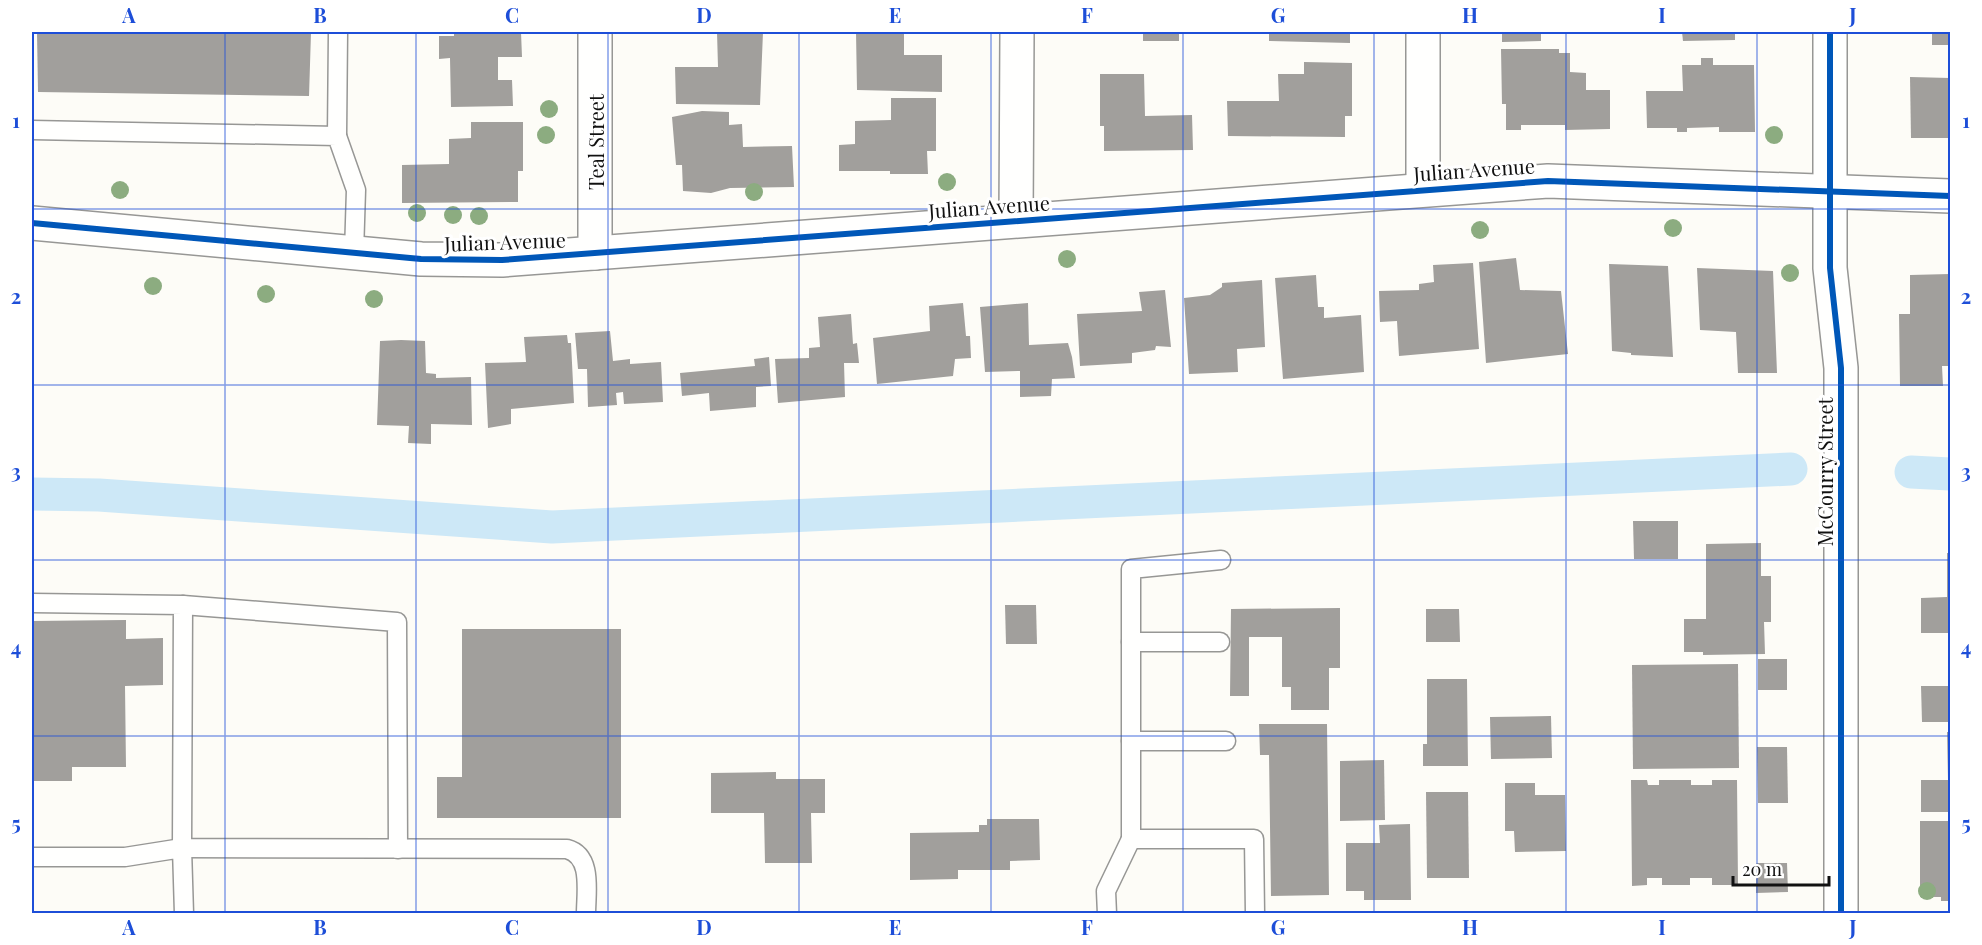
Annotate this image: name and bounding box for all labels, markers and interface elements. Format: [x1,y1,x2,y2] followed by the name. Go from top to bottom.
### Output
[121,1,136,28] text: A
[313,1,327,28] text: B
[505,1,519,28] text: C
[696,1,712,28] text: D
[889,1,901,28] text: E
[1081,1,1093,28] text: F
[1271,1,1286,28] text: G
[1462,1,1478,28] text: H
[1658,1,1666,28] text: I
[1848,1,1857,28] text: J
[582,93,609,190] street label: Teal Street
[12,106,20,133] text: 1
[1962,106,1970,133] text: 1
[1411,151,1536,187] street label: Julian Avenue
[926,188,1051,224] street label: Julian Avenue
[443,225,566,257] street label: Julian Avenue
[11,282,21,309] text: 2
[1961,282,1971,309] text: 2
[1811,397,1838,547] street label: McCourry Street
[11,457,21,484] text: 3
[1961,457,1971,484] text: 3
[11,633,21,660] text: 4
[1961,633,1971,660] text: 4
[11,809,21,836] text: 5
[1961,809,1971,836] text: 5
[1733,849,1829,887] scale bar
[1742,857,1782,881] text: 20 m
[121,913,136,940] text: A
[313,913,327,940] text: B
[505,913,519,940] text: C
[696,913,712,940] text: D
[889,913,901,940] text: E
[1081,913,1093,940] text: F
[1271,913,1286,940] text: G
[1462,913,1478,940] text: H
[1658,913,1666,940] text: I
[1848,913,1857,940] text: J

